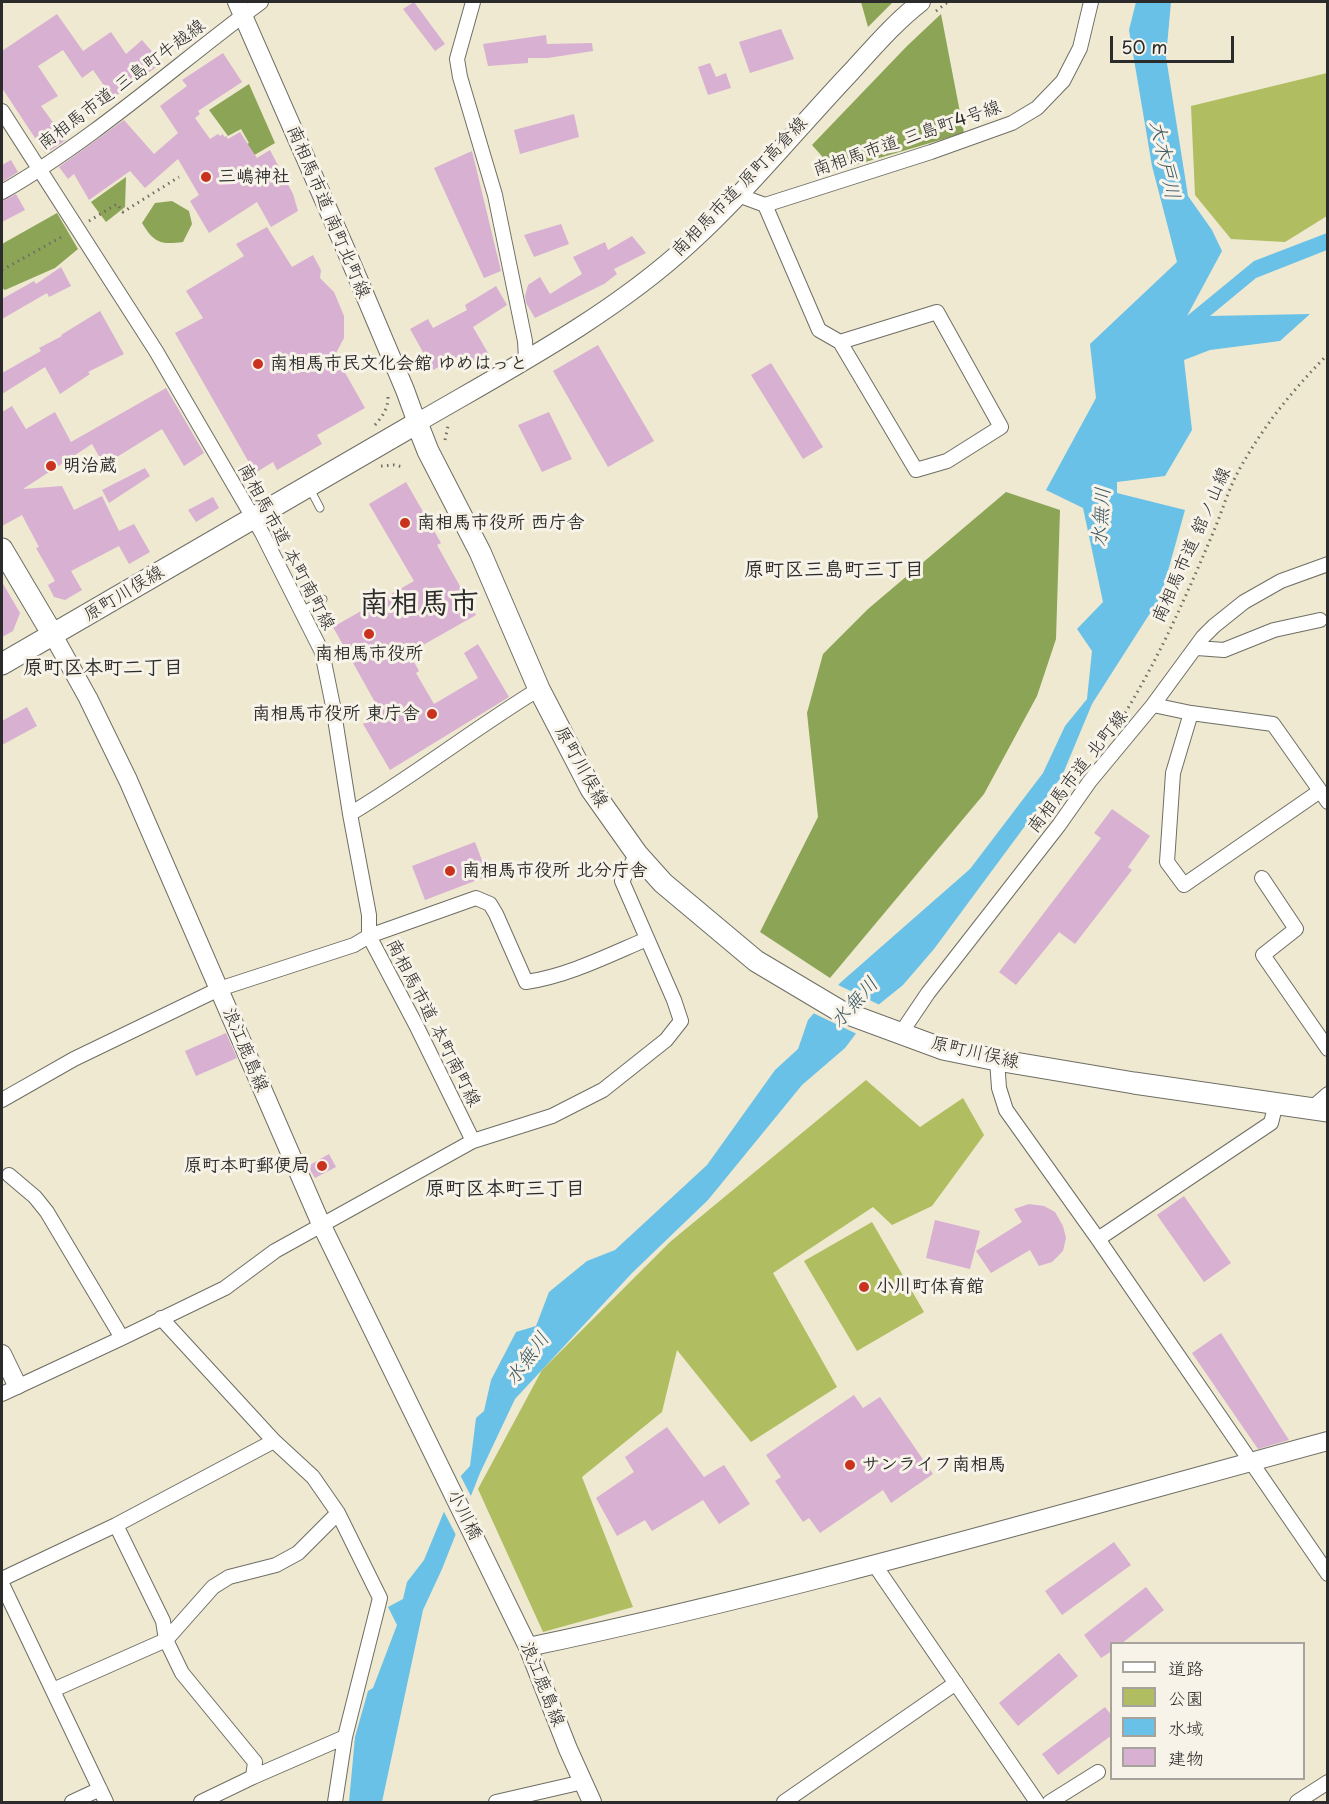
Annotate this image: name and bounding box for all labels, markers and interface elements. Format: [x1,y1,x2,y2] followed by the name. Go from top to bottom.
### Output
[34,15,210,155] street label: 南相馬市道 三島町牛越線
[1113,24,1238,62] scale bar
[1121,33,1168,60] text: 50 m
[810,97,1004,181] street label: 南相馬市道 三島町4号線
[668,113,812,261] street label: 南相馬市道 原町高倉線
[1144,118,1184,202] water label: 大木戸川
[282,122,374,302] street label: 南相馬市道 南町北町線
[218,166,290,188] place label: 三嶋神社
[199,170,213,184] marker: 三嶋神社
[270,353,528,375] place label: 南相馬市民文化会館 ゆめはっと
[251,357,265,371] marker: 南相馬市民文化会館 ゆめはっと
[63,455,117,477] place label: 明治蔵
[44,459,58,473] marker: 明治蔵
[233,460,339,634] street label: 南相馬市道 本町南町線
[1148,464,1236,626] street label: 南相馬市道 舘ノ山線
[1088,486,1116,548] water label: 水無川
[417,512,585,534] place label: 南相馬市役所 西庁舎
[398,516,412,530] marker: 南相馬市役所 西庁舎
[744,558,924,582] district label: 原町区三島町三丁目
[80,562,168,626] street label: 原町川俣線
[359,587,479,623] district label: 南相馬市
[362,627,376,641] marker: 南相馬市役所
[315,643,423,665] place label: 南相馬市役所
[23,656,183,680] district label: 原町区本町二丁目
[252,703,420,725] place label: 南相馬市役所 東庁舎
[1023,706,1133,838] street label: 南相馬市道 北町線
[425,707,439,721] marker: 南相馬市役所 東庁舎
[550,722,612,812] street label: 原町川俣線
[462,860,648,882] place label: 南相馬市役所 北分庁舎
[443,864,457,878] marker: 南相馬市役所 北分庁舎
[381,935,485,1111] street label: 南相馬市道 本町南町線
[826,973,884,1033] water label: 水無川
[217,1004,273,1096] street label: 浪江鹿島線
[929,1032,1021,1074] street label: 原町川俣線
[184,1155,310,1177] place label: 原町本町郵便局
[315,1159,329,1173] marker: 原町本町郵便局
[425,1177,585,1201] district label: 原町区本町三丁目
[876,1276,984,1298] place label: 小川町体育館
[857,1280,871,1294] marker: 小川町体育館
[501,1328,555,1390] water label: 水無川
[862,1454,1006,1476] place label: サンライフ南相馬
[843,1458,857,1472] marker: サンライフ南相馬
[442,1486,486,1544] street label: 小川橋
[515,1638,569,1730] street label: 浪江鹿島線
[1110,1642,1305,1780] legend
[1168,1654,1204,1681] text: 道路
[1168,1684,1204,1711] text: 公園
[1168,1714,1204,1741] text: 水域
[1168,1744,1204,1771] text: 建物

